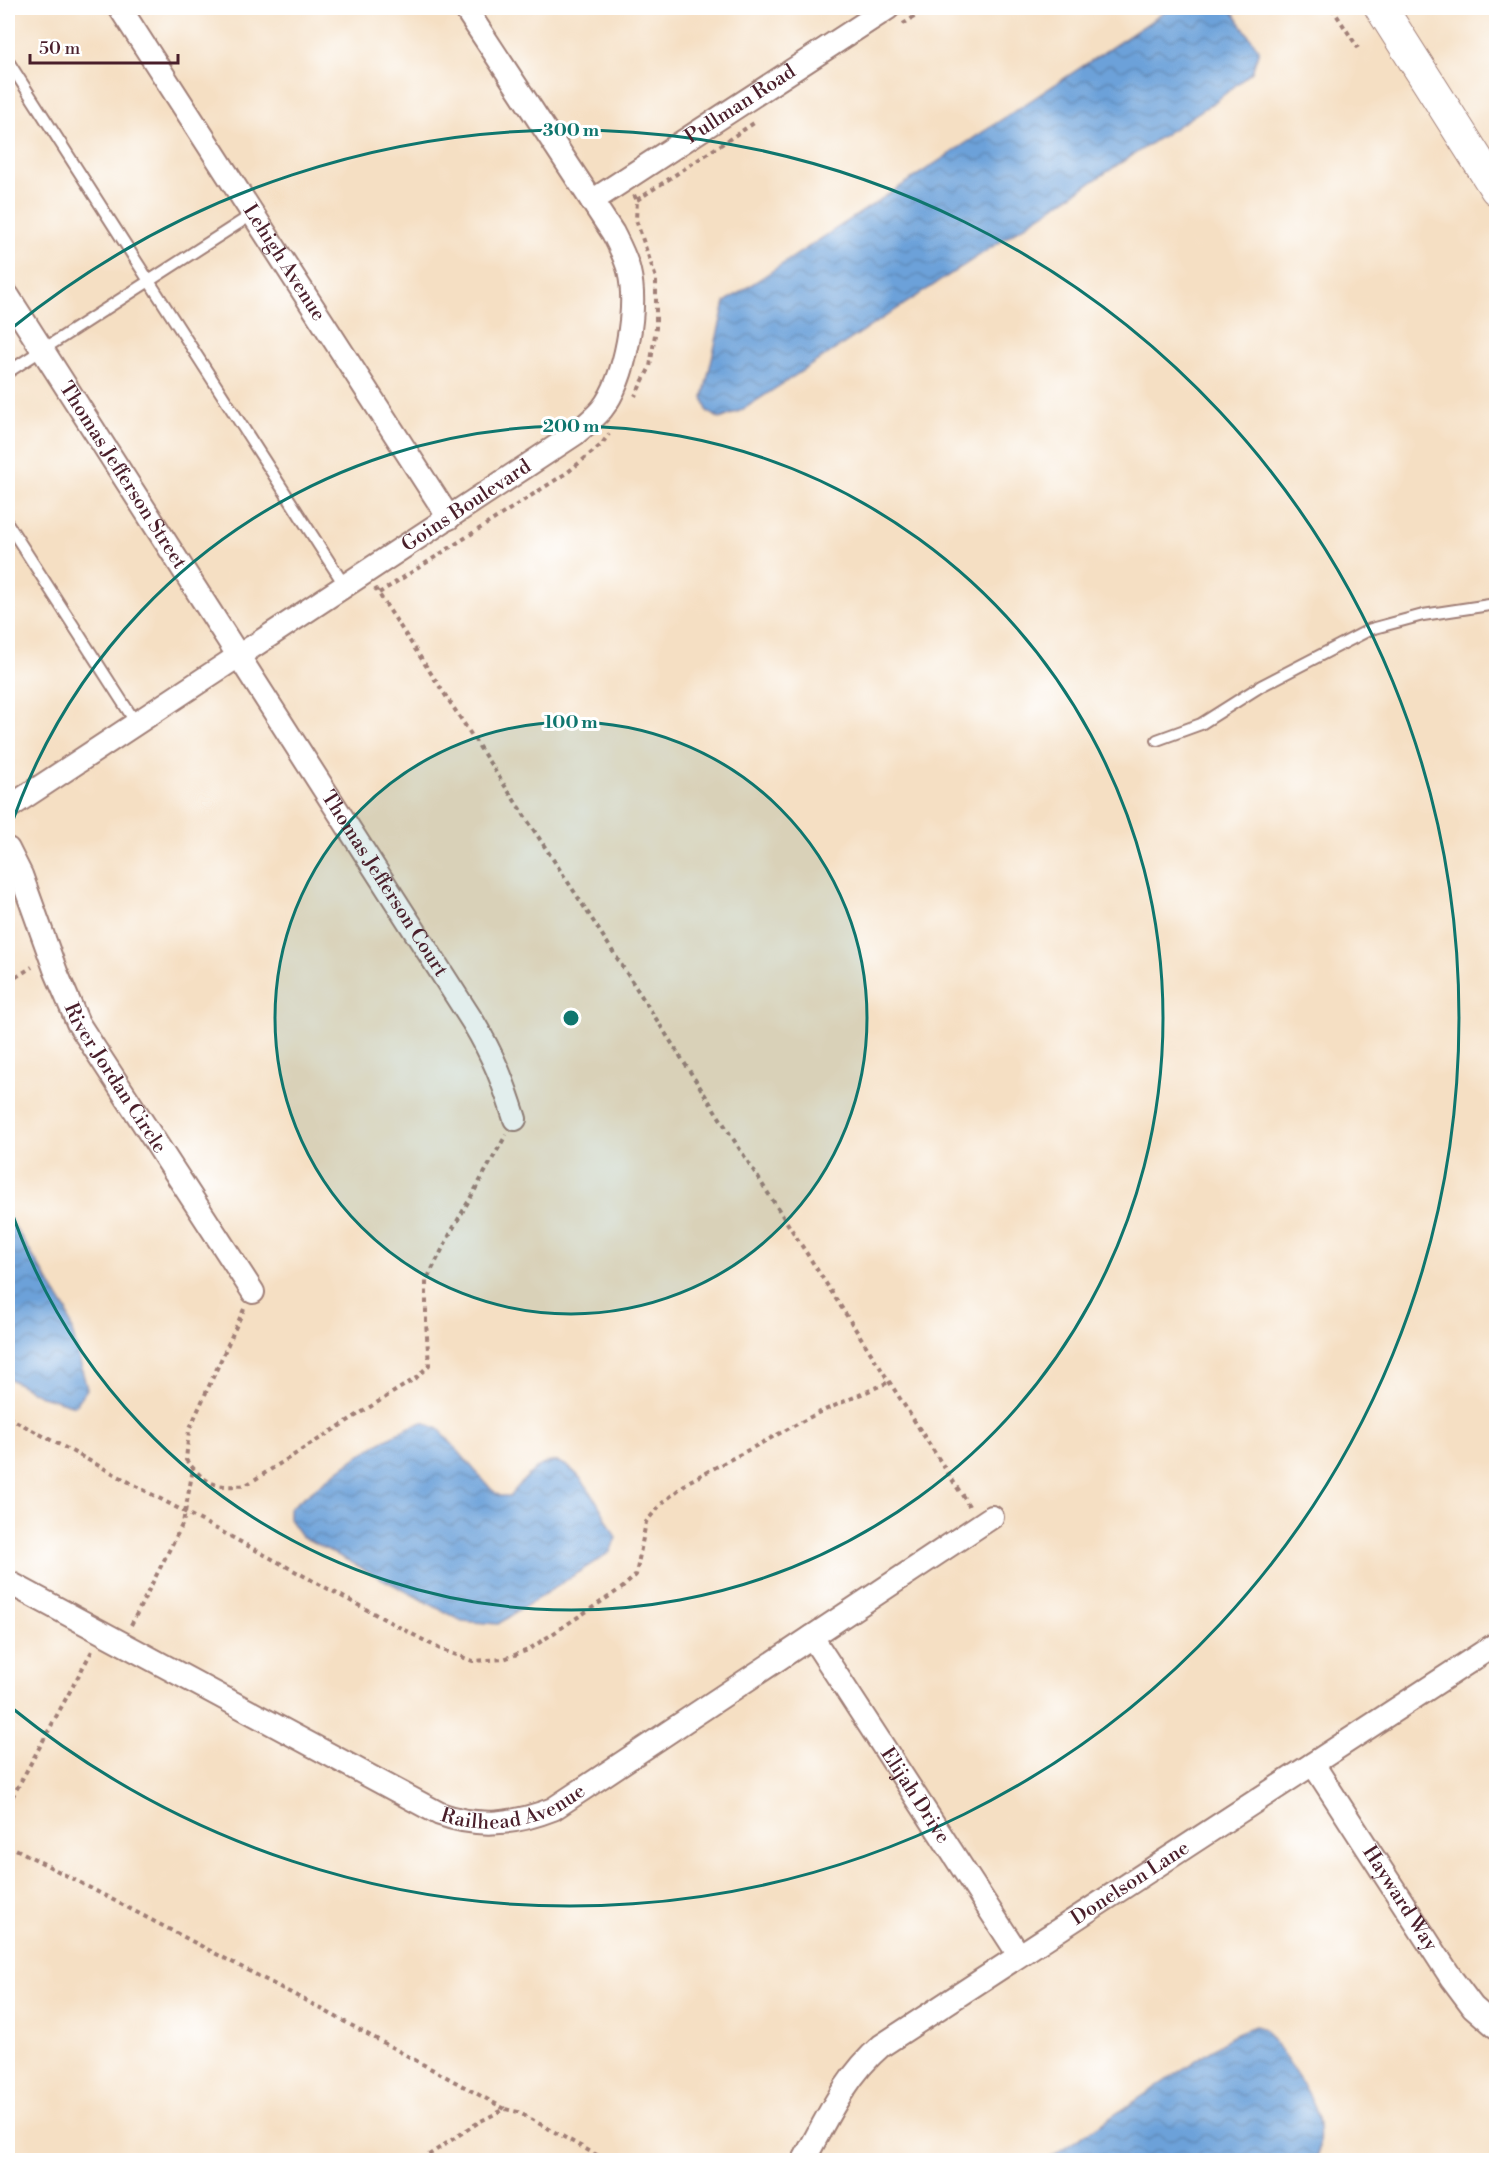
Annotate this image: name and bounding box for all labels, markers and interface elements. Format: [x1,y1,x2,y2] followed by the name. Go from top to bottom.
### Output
[30,27,178,65] scale bar
[39,37,81,60] text: 50 m
[680,59,801,150] street label: Pullman Road
[543,119,600,142] text: 300 m
[237,199,331,326] street label: Lehigh Avenue
[54,377,192,574] street label: Thomas Jefferson Street
[543,415,600,438] text: 200 m
[397,454,536,557] street label: Goins Boulevard
[544,711,598,734] text: 100 m
[316,786,453,982] street label: Thomas Jefferson Court
[58,999,172,1158] street label: River Jordan Circle
[561,1008,581,1028] centre of rings
[875,1743,956,1848] street label: Elijah Drive
[438,1779,590,1835] street label: Railhead Avenue
[1066,1835,1194,1931] street label: Donelson Lane
[1357,1841,1443,1956] street label: Hayward Way

